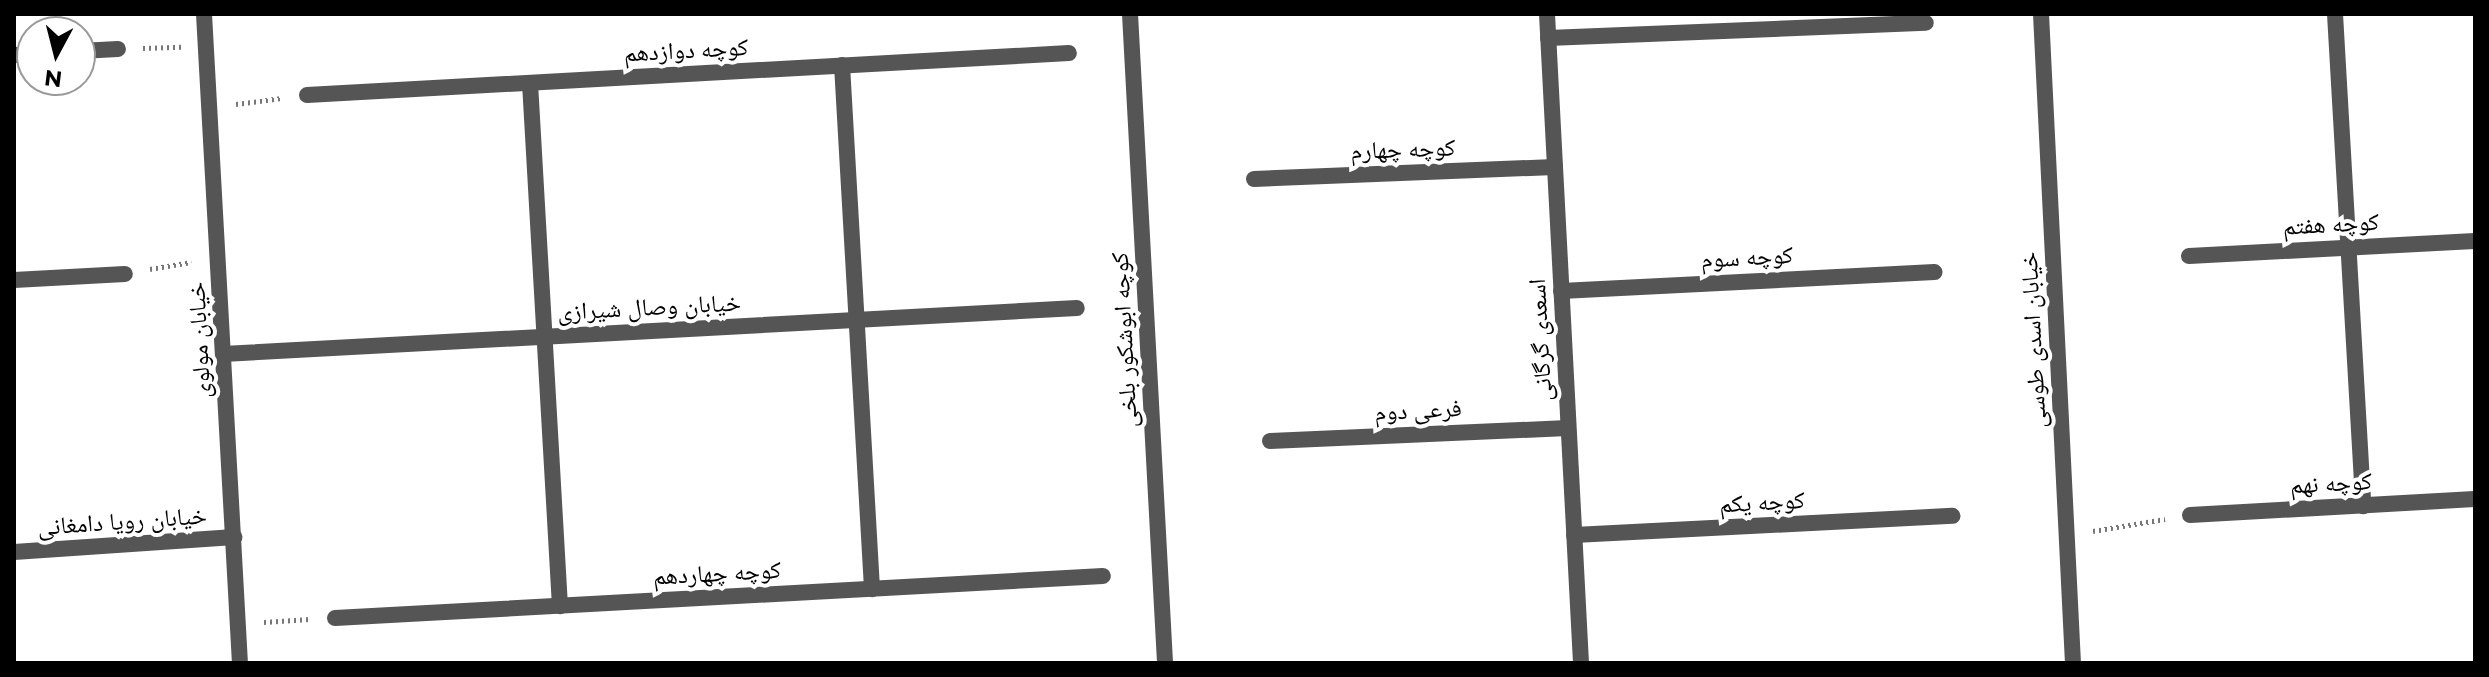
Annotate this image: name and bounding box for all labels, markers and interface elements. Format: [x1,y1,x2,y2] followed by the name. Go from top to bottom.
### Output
[16,16,96,96] north arrow
[623,32,749,68] street label: کوچه دوازدهم
[43,64,64,93] text: N
[1350,133,1456,165] street label: کوچه چهارم
[2282,207,2380,241] street label: کوچه هفتم
[1700,240,1794,274] street label: کوچه سوم
[2014,251,2052,429] street label: خیابان اسدی طوسی
[1105,252,1143,428] street label: کوچه ابوشکور بلخی
[1522,278,1558,402] street label: اسعدی گرگانی
[182,281,216,399] street label: خیابان مولوی
[557,288,741,326] street label: خیابان وصال شیرازی
[1374,393,1462,427] street label: فرعی دوم
[2289,466,2373,500] street label: کوچه نهم
[1719,485,1805,519] street label: کوچه یکم
[36,501,208,541] street label: خیابان رویا دامغانی
[652,555,782,591] street label: کوچه چهاردهم

